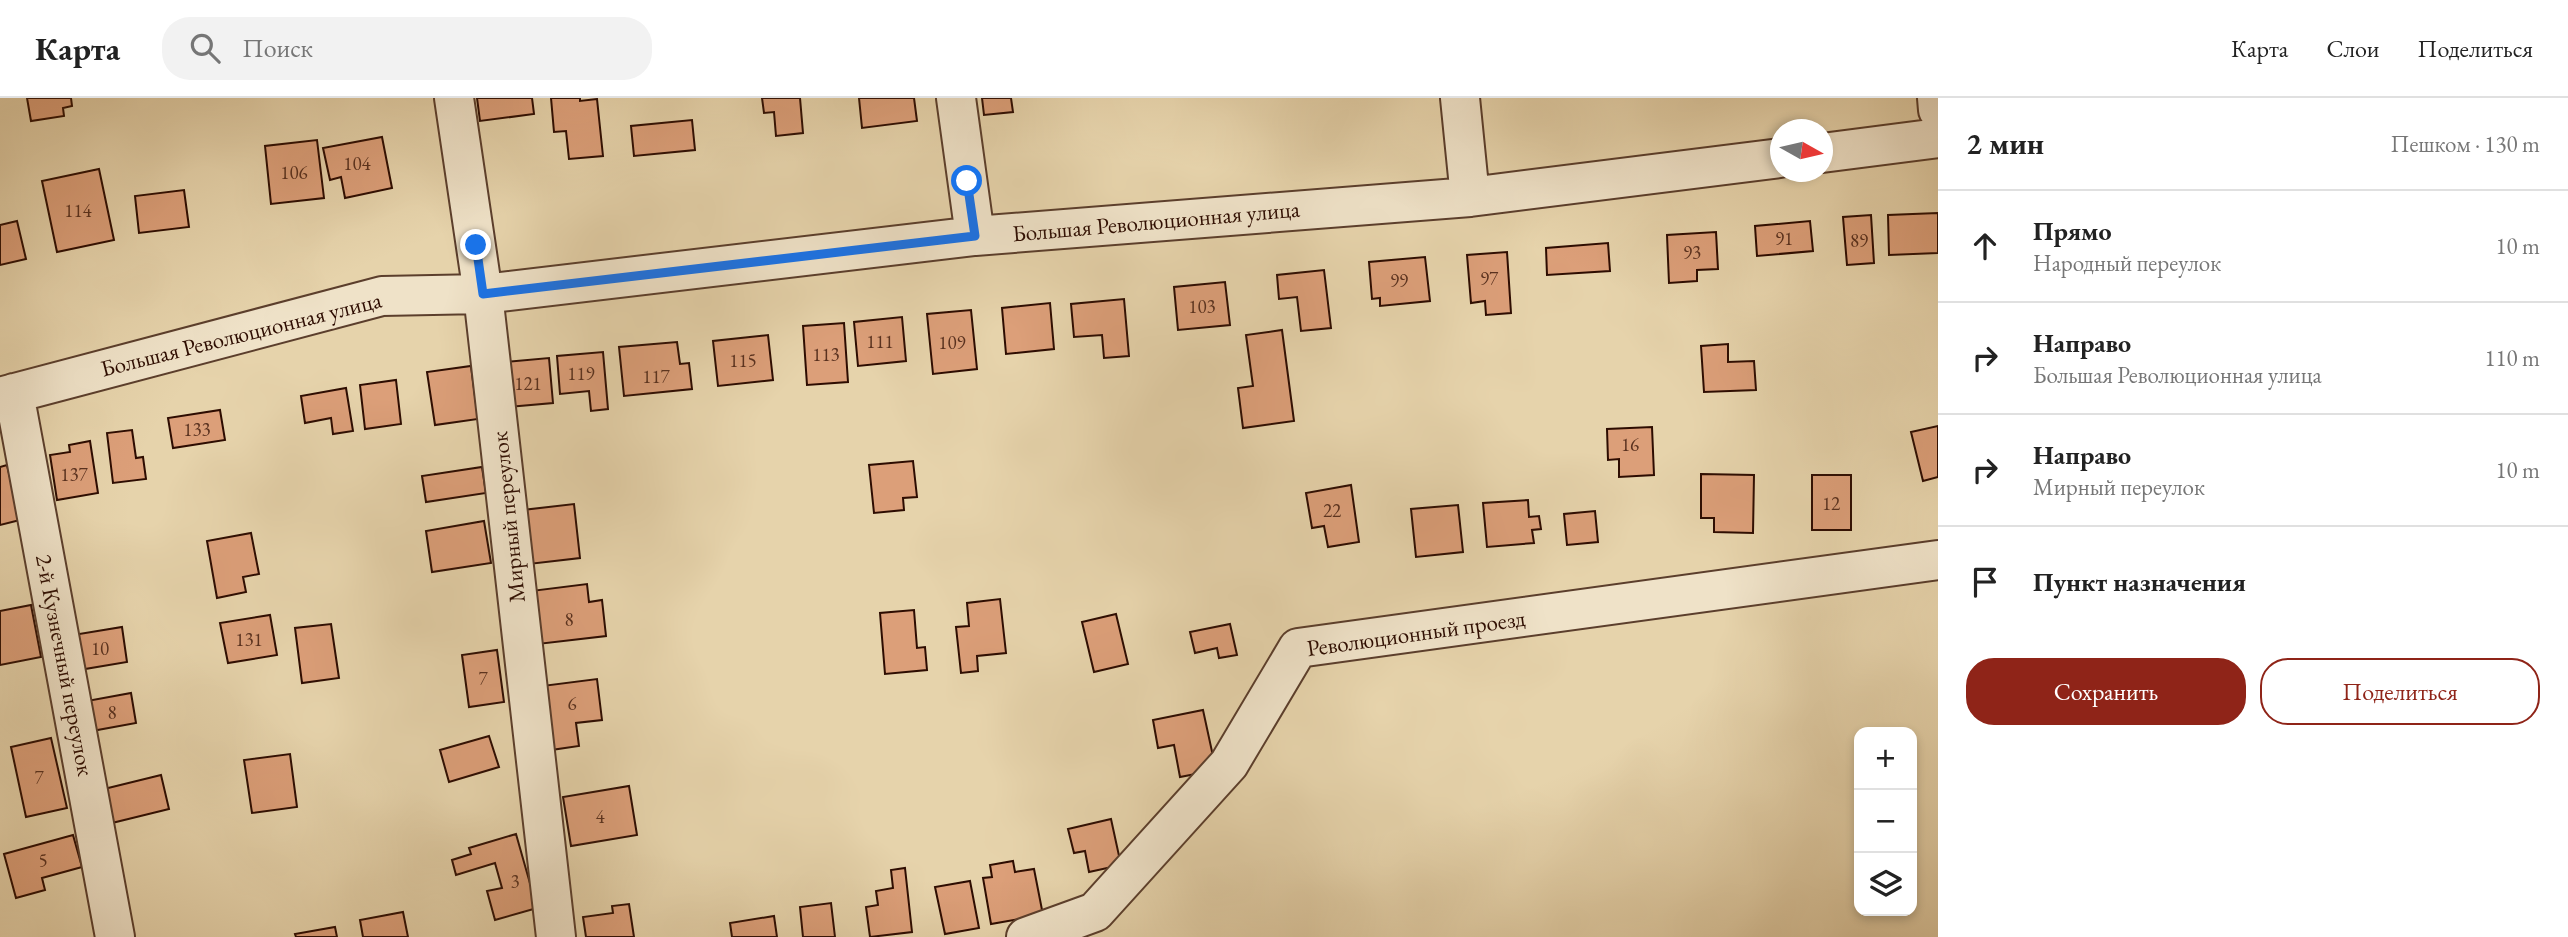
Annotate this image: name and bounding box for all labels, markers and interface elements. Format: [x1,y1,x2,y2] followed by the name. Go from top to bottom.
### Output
[162,17,652,80] search box
[35,27,120,70] text: Карта
[186,29,224,67] icon: search
[242,31,313,65] text: Поиск
[2231,33,2288,64] text: Карта
[2326,33,2380,64] text: Слои
[2418,33,2533,64] text: Поделиться
[1770,119,1833,182] north arrow
[1966,124,2044,163] text: 2 мин
[2391,129,2540,159] text: Пешком · 130 m
[343,151,372,176] house number: 104
[280,160,308,185] house number: 106
[951,165,982,196] route start
[1011,193,1302,249] street label: Большая Революционная улица
[64,198,93,223] house number: 114
[2033,214,2112,248] text: Прямо
[1775,226,1793,251] house number: 91
[1966,227,2004,265] icon: ahead
[1850,228,1868,253] house number: 89
[460,229,491,260] route end
[2495,231,2540,261] text: 10 m
[1683,240,1701,265] house number: 93
[2033,248,2221,278] text: Народный переулок
[1480,266,1499,291] house number: 97
[1390,268,1408,293] house number: 99
[97,284,385,383] street label: Большая Революционная улица
[1188,294,1216,319] house number: 103
[2033,326,2131,360] text: Направо
[866,329,894,354] house number: 111
[938,330,966,355] house number: 109
[1966,339,2004,377] icon: right
[812,342,840,367] house number: 113
[2484,343,2540,373] text: 110 m
[729,348,757,373] house number: 115
[2033,360,2322,390] text: Большая Революционная улица
[567,361,595,386] house number: 119
[642,364,671,389] house number: 117
[514,371,542,396] house number: 121
[183,417,211,442] house number: 133
[484,430,532,604] street label: Мирный переулок
[1621,432,1639,457] house number: 16
[2033,438,2131,472] text: Направо
[1966,451,2004,489] icon: right
[2495,455,2540,485] text: 10 m
[60,462,89,487] house number: 137
[2033,472,2205,502] text: Мирный переулок
[1822,491,1840,516] house number: 12
[1323,498,1341,523] house number: 22
[29,552,101,778] street label: 2-й Кузнечный переулок
[1966,563,2004,601] icon: arrive
[2033,565,2246,599] text: Пункт назначения
[1305,603,1528,663] street label: Революционный проезд
[564,607,574,632] house number: 8
[235,627,263,652] house number: 131
[91,636,109,661] house number: 10
[1966,658,2246,725] button: Сохранить
[2260,658,2540,725] button: Поделиться
[478,666,488,691] house number: 7
[567,691,577,716] house number: 6
[107,700,117,725] house number: 8
[1854,727,1917,916] map controls
[1854,727,1917,790] button: +
[34,765,44,790] house number: 7
[1854,790,1917,853] button: −
[595,804,605,829] house number: 4
[38,848,48,873] house number: 5
[1854,853,1917,916] button: layers
[510,869,520,894] house number: 3

